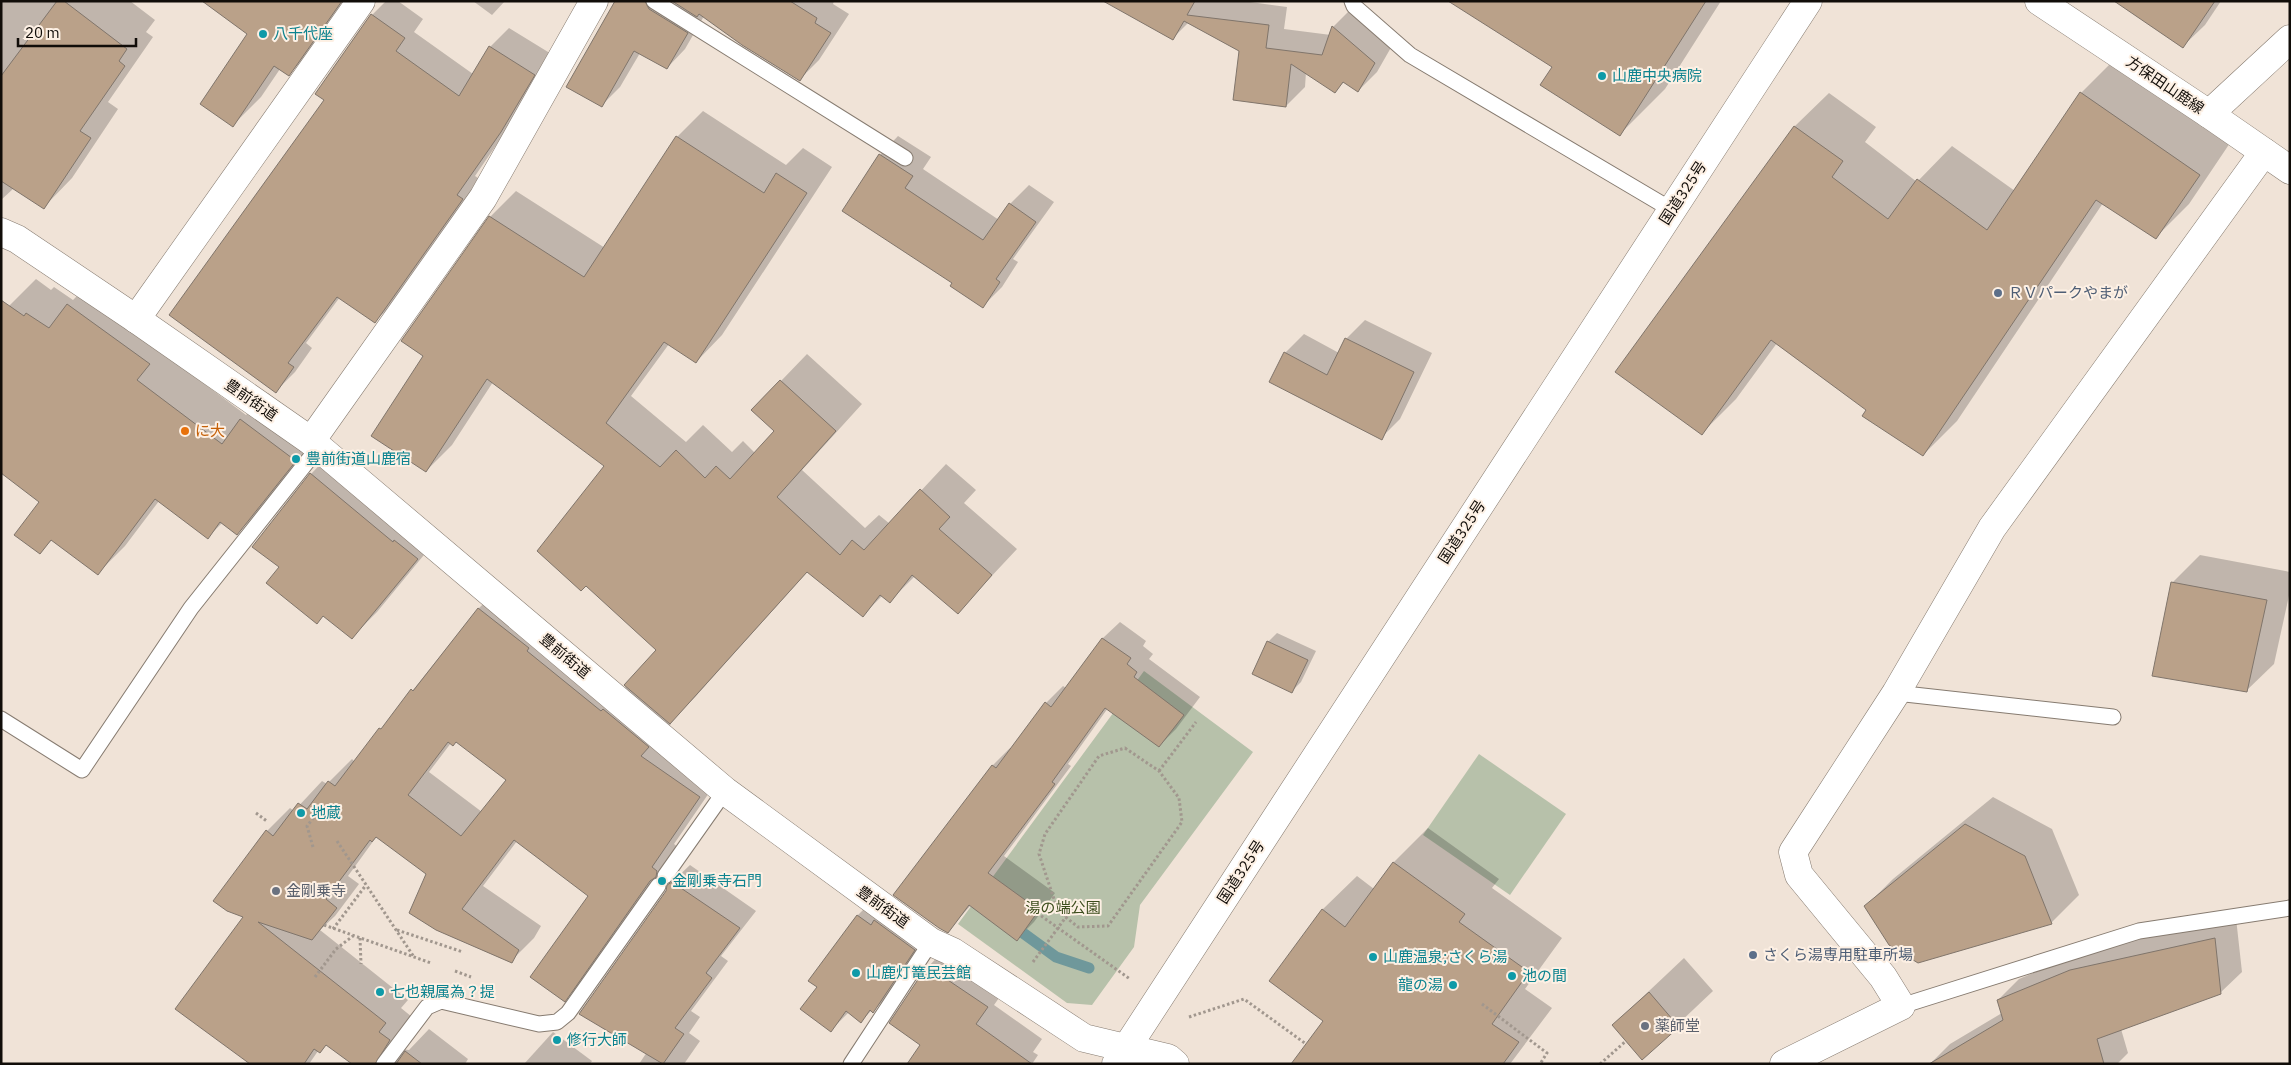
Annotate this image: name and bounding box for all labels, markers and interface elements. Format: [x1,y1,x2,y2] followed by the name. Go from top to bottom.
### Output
[18,15,135,47] scale bar
[25,23,60,42] text: 20 m
[273,24,333,43] place label: 八千代座
[257,28,269,40] marker: 八千代座
[2123,52,2208,118] street label: 方保田山鹿線
[1612,66,1702,85] place label: 山鹿中央病院
[1596,70,1608,82] marker: 山鹿中央病院
[1655,157,1710,228] street label: 国道325号
[2008,283,2128,302] place label: ＲＶパークやまが
[1992,287,2004,299] marker: ＲＶパークやまが
[221,375,281,425] street label: 豊前街道
[195,421,225,440] place label: に大
[179,425,191,437] marker: に大
[306,449,411,468] place label: 豊前街道山鹿宿
[290,453,302,465] marker: 豊前街道山鹿宿
[1434,496,1489,567] street label: 国道325号
[536,629,594,682] street label: 豊前街道
[311,803,341,822] place label: 地蔵
[295,807,307,819] marker: 地蔵
[1213,836,1268,907] street label: 国道325号
[672,871,762,890] place label: 金剛乗寺石門
[656,875,668,887] marker: 金剛乗寺石門
[286,881,346,900] place label: 金剛乗寺
[853,881,913,932] street label: 豊前街道
[270,885,282,897] marker: 金剛乗寺
[1025,898,1101,917] park label: 湯の端公園
[1763,945,1913,964] place label: さくら湯専用駐車所場
[1383,947,1507,966] place label: 山鹿温泉;さくら湯
[1747,949,1759,961] marker: さくら湯専用駐車所場
[1367,951,1379,963] marker: 山鹿温泉;さくら湯
[866,963,971,982] place label: 山鹿灯篭民芸館
[1522,966,1567,985] place label: 池の間
[850,967,862,979] marker: 山鹿灯篭民芸館
[1506,970,1518,982] marker: 池の間
[1398,975,1443,994] place label: 龍の湯
[1447,979,1459,991] marker: 龍の湯
[390,982,495,1001] place label: 七也親属為？提
[374,986,386,998] marker: 七也親属為？提
[1655,1016,1700,1035] place label: 薬師堂
[1639,1020,1651,1032] marker: 薬師堂
[567,1030,627,1049] place label: 修行大師
[551,1034,563,1046] marker: 修行大師

